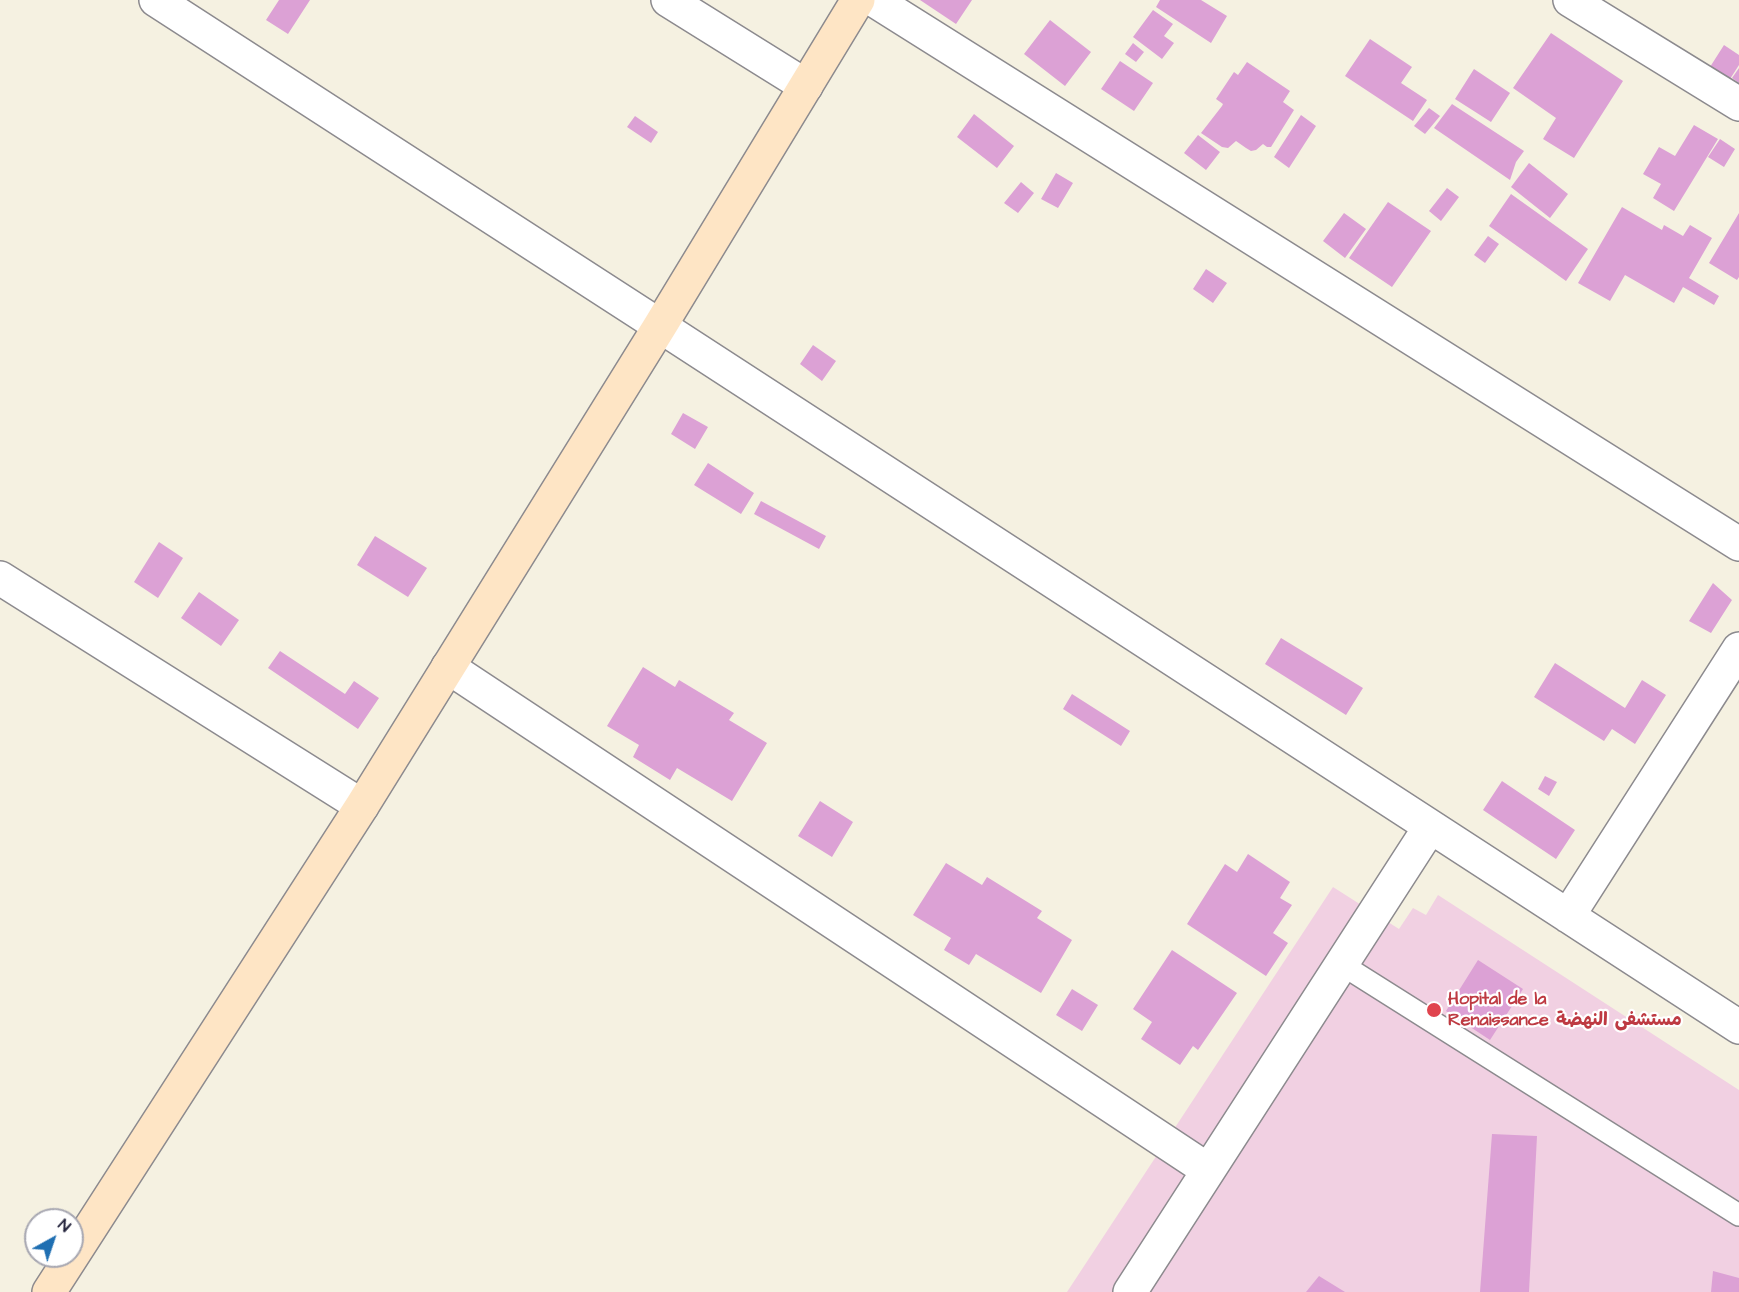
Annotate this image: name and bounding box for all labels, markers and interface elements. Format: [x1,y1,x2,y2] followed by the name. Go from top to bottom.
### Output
[1448,989,1682,1032] place label: Hopital de la Renaissance مستشفى النهضة
[1425,1001,1443,1019] marker: Hopital de la Renaissance مستشفى النهضة
[24,1208,84,1268] north arrow
[53,1214,75,1237] text: N

